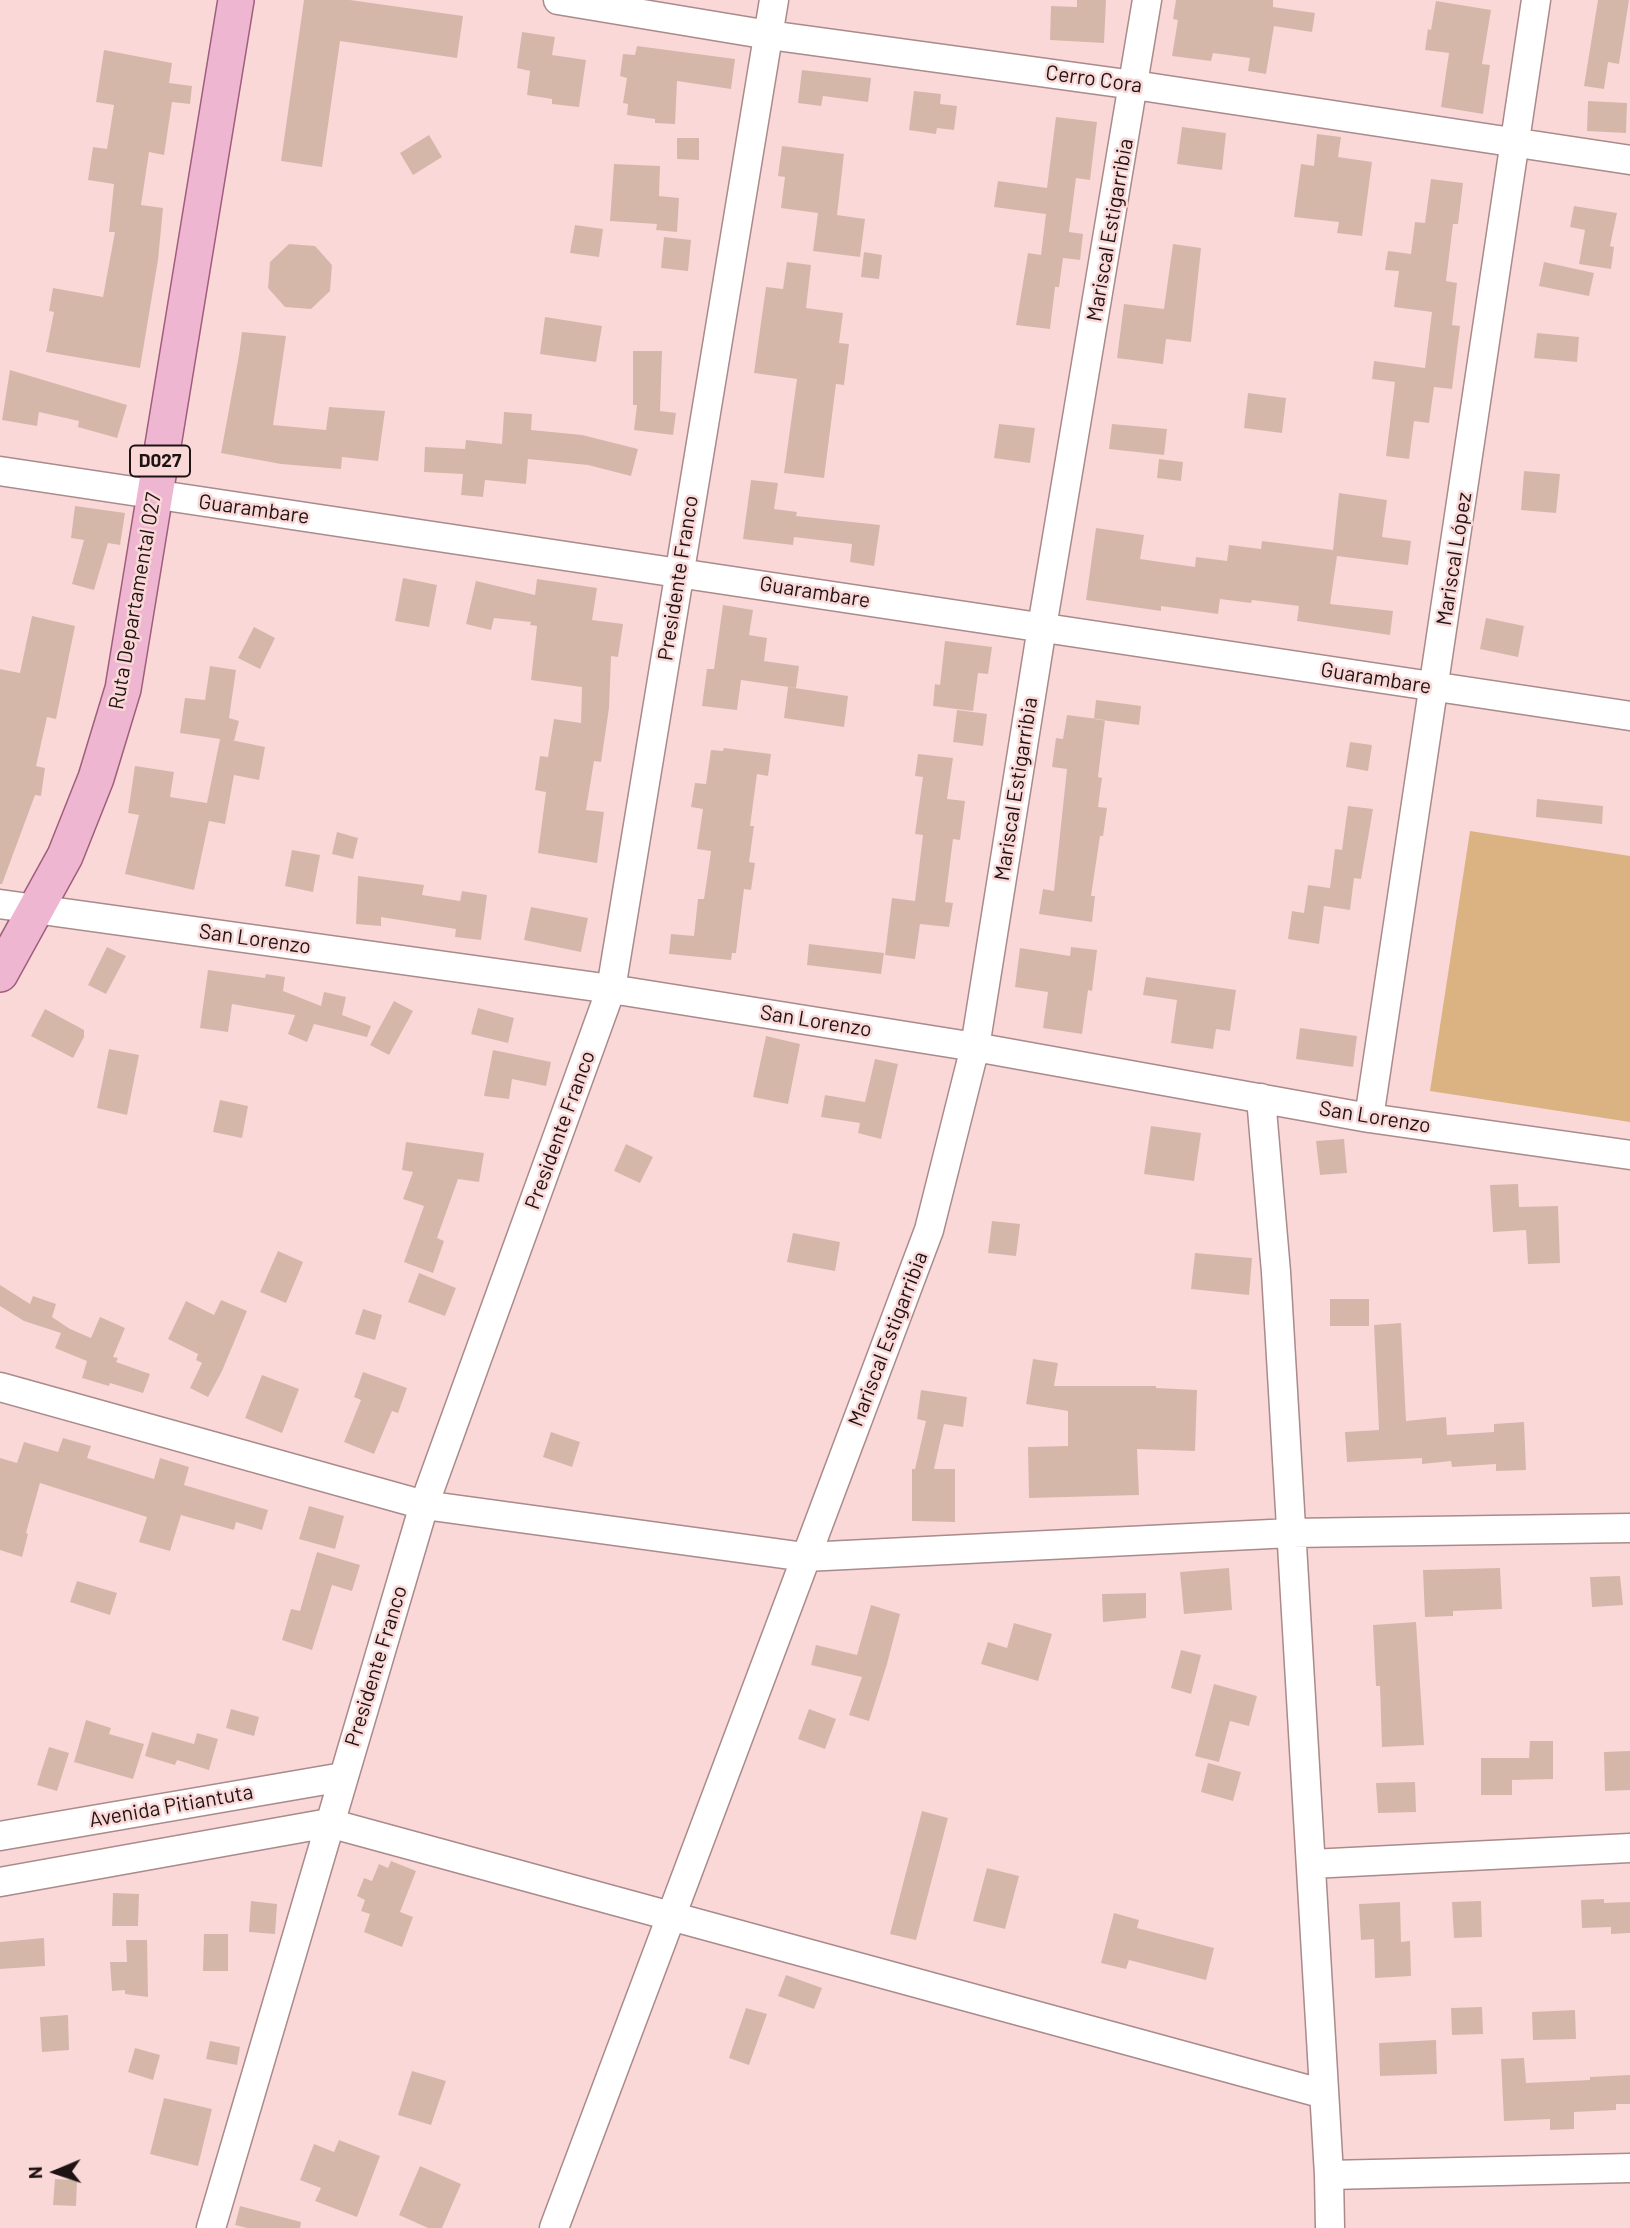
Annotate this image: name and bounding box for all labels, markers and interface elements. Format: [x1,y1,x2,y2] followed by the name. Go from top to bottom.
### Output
[1044,60,1144,98] street label: Cerro Cora
[1081,136,1139,324] street label: Mariscal Estigarribia
[130,446,190,476] road number: D027
[197,489,311,529] street label: Guarambare
[104,491,166,711] street label: Ruta Departamental 027
[1431,491,1477,627] street label: Mariscal López
[653,494,703,662] street label: Presidente Franco
[758,571,872,613] street label: Guarambare
[1319,657,1433,699] street label: Guarambare
[989,695,1043,883] street label: Mariscal Estigarribia
[197,919,313,959] street label: San Lorenzo
[758,1000,874,1042] street label: San Lorenzo
[520,1047,600,1213] street label: Presidente Franco
[1317,1096,1433,1138] street label: San Lorenzo
[843,1248,933,1430] street label: Mariscal Estigarribia
[340,1583,412,1749] street label: Presidente Franco
[87,1779,255,1833] street label: Avenida Pitiantuta
[21,2137,91,2207] north arrow
[23,2166,46,2179] text: N

